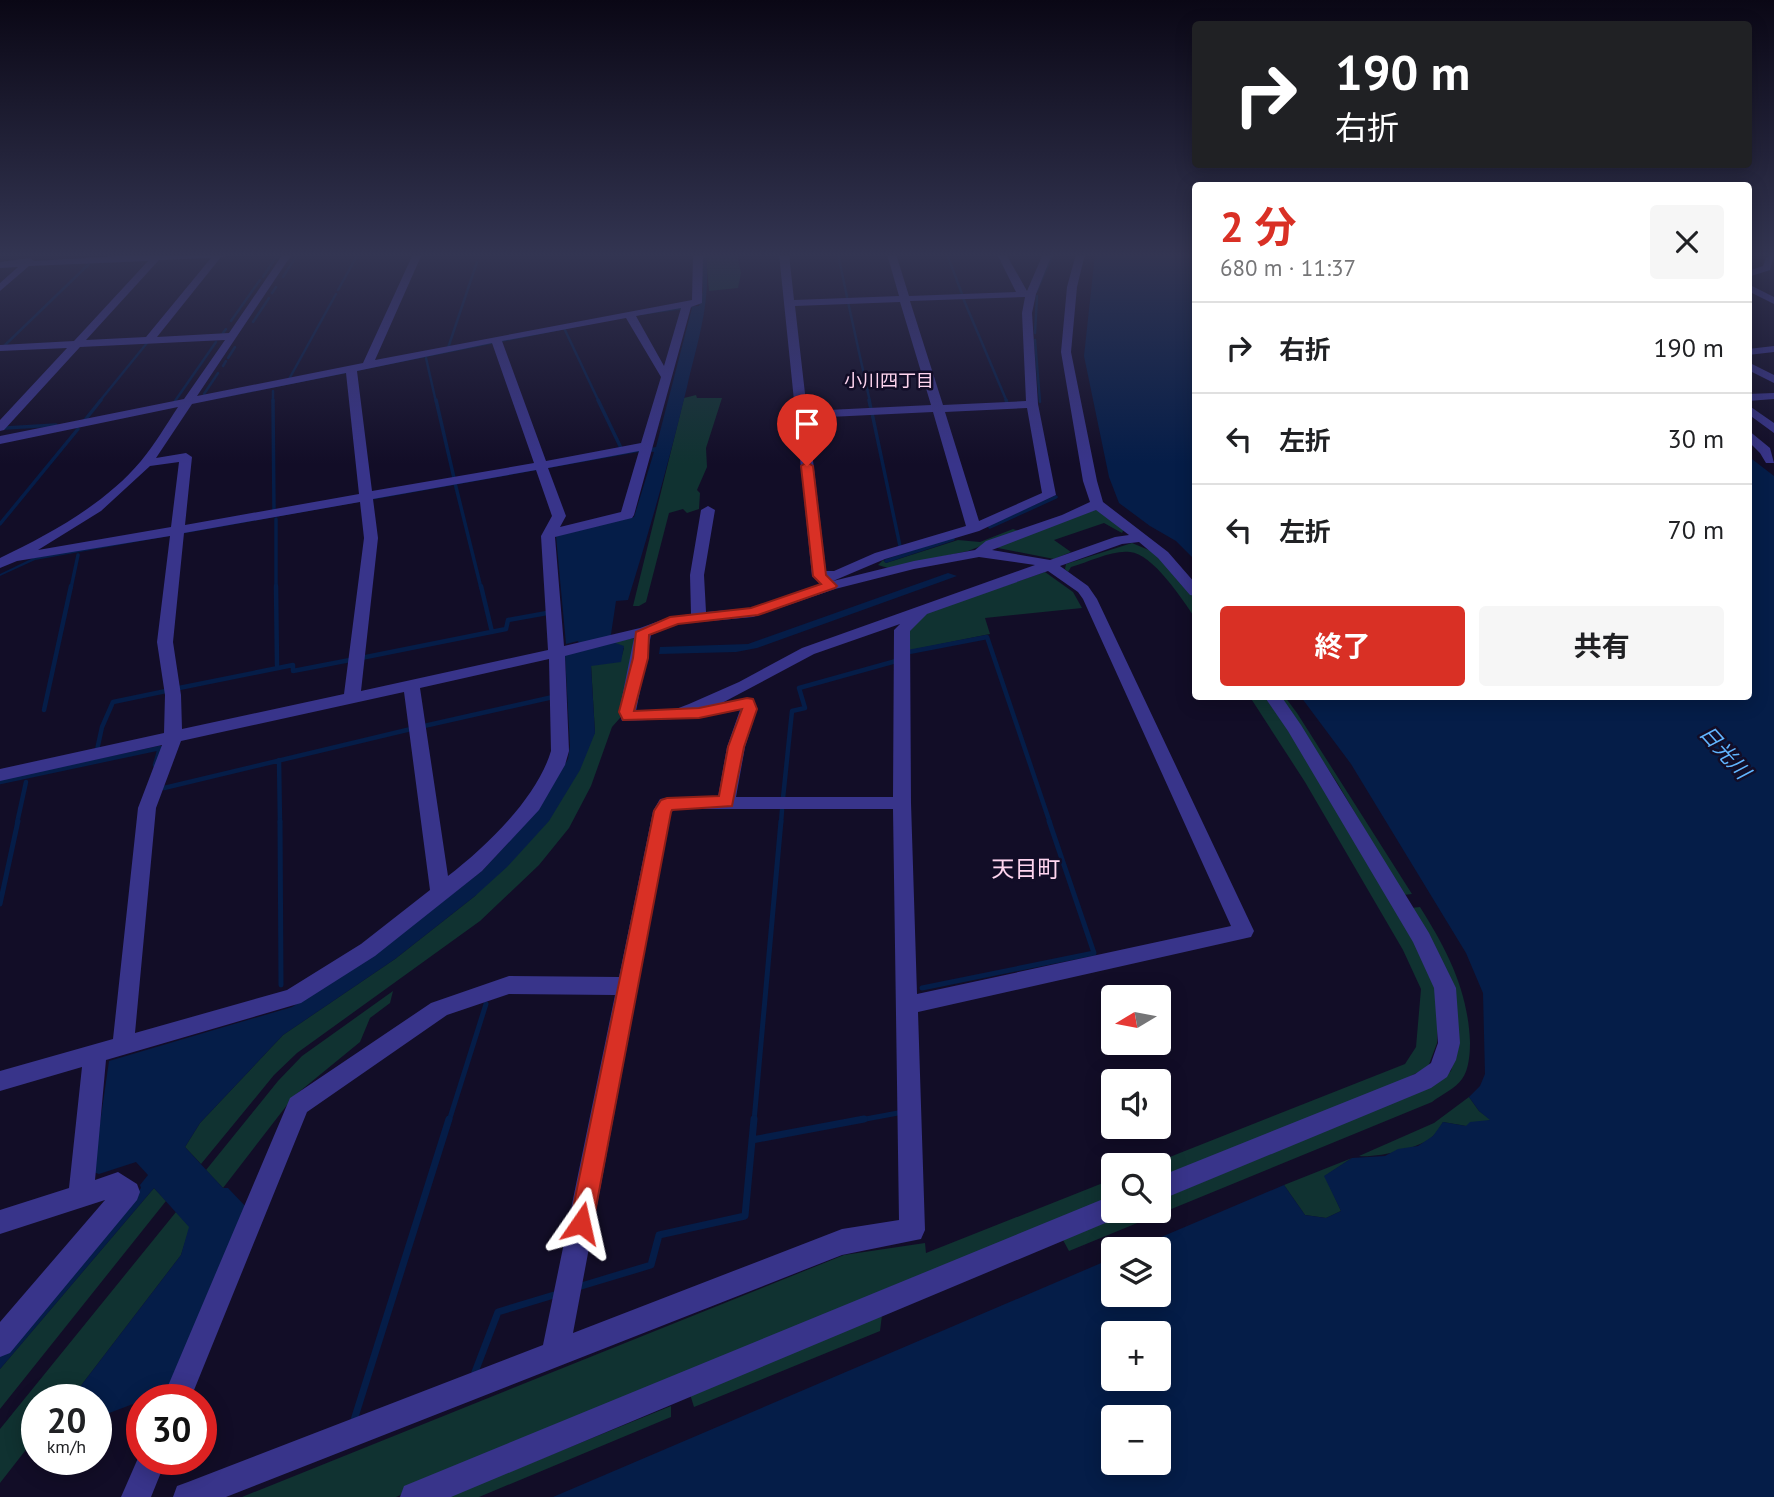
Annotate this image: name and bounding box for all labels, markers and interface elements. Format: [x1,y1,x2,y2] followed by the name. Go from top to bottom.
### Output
[1335,40,1470,104] text: 190 m
[1220,49,1311,140] icon: right
[1335,106,1399,148] text: 右折
[1220,199,1296,254] text: 2 分
[1650,205,1724,279] button: close
[1220,253,1356,282] text: 680 m · 11:37
[1220,329,1258,367] icon: right
[1653,331,1724,364] text: 190 m
[1279,333,1331,366] text: 右折
[844,369,934,392] district label: 小川四丁目
[777,394,837,466] pin
[788,405,826,443] icon: arrive
[1220,420,1258,458] icon: left
[1668,422,1724,455] text: 30 m
[1279,424,1331,457] text: 左折
[1220,511,1258,549] icon: left
[1668,513,1724,546] text: 70 m
[1279,515,1331,548] text: 左折
[1220,606,1465,686] button: 終了
[1479,606,1724,686] button: 共有
[1694,720,1757,786] water label: 日光川
[992,854,1061,883] district label: 天目町
[1101,985,1171,1055] north arrow
[1101,985,1171,1475] map controls
[1101,1069,1171,1139] button: sound
[1101,1153,1171,1223] button: search
[544,1186,618,1260] position arrow
[1101,1237,1171,1307] button: layers
[1101,1321,1171,1391] button: +
[126,1384,217,1475] speed limit sign: 30
[47,1397,86,1443] text: 20
[1101,1405,1171,1475] button: −
[47,1435,86,1458] text: km/h

